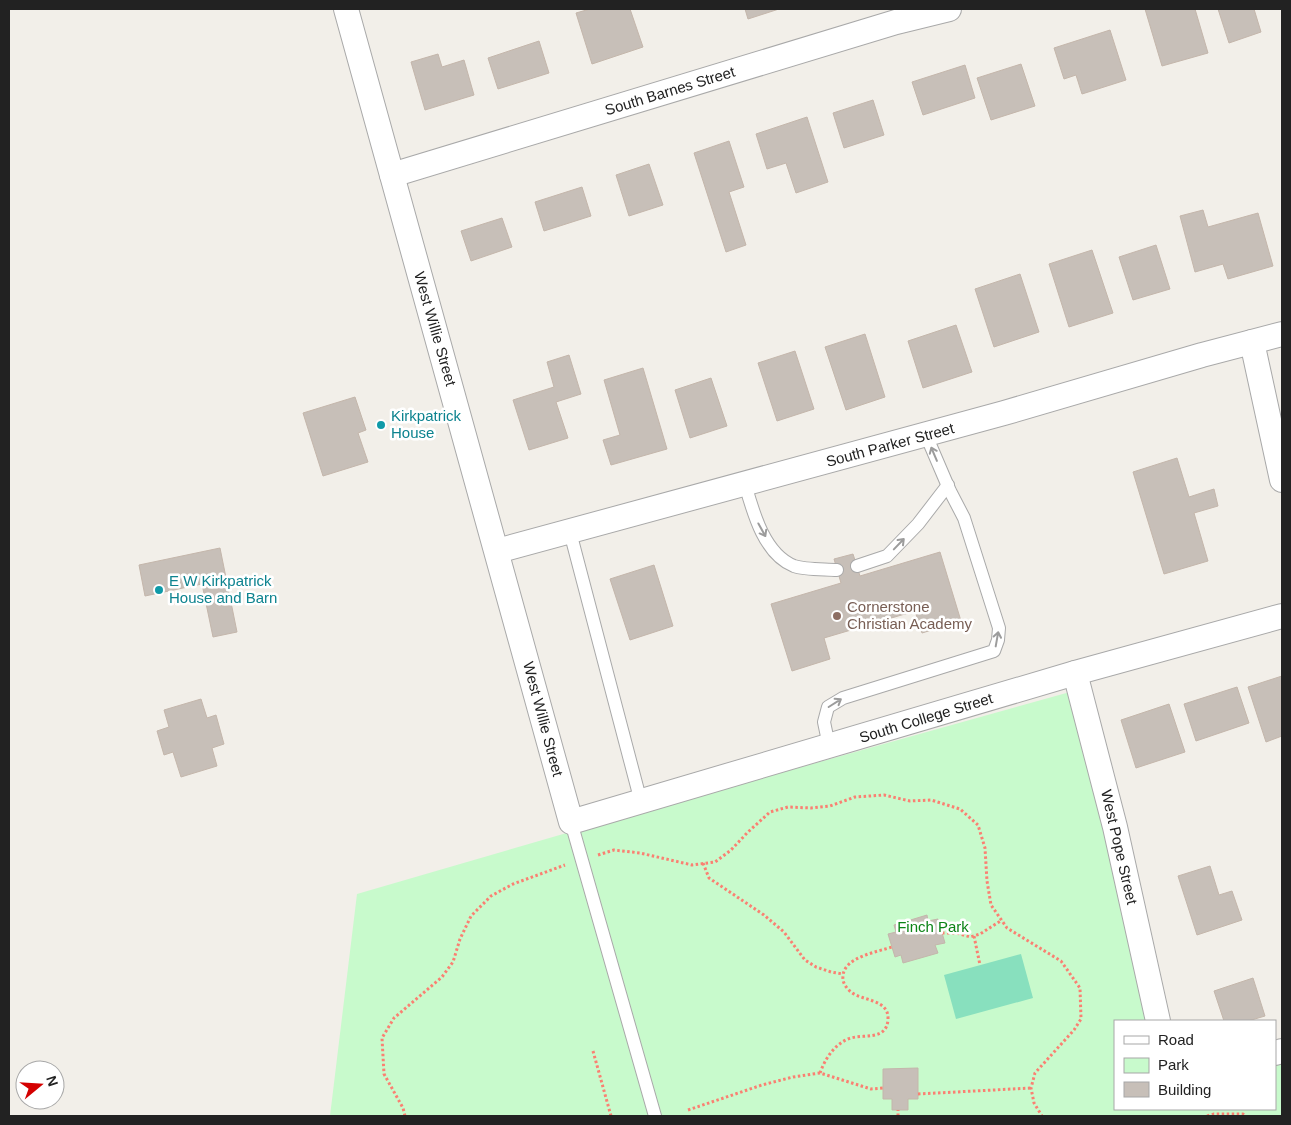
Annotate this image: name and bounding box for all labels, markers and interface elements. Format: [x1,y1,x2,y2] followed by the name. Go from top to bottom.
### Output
[603,62,738,118] street label: South Barnes Street
[411,270,460,389] street label: West Willie Street
[391,407,462,441] place label: Kirkpatrick House
[375,419,387,431] marker: Kirkpatrick House
[824,419,956,470] street label: South Parker Street
[929,447,939,462] one-way arrow
[757,522,767,537] one-way arrow
[893,538,905,550] one-way arrow
[169,572,277,606] place label: E W Kirkpatrick House and Barn
[153,584,165,596] marker: E W Kirkpatrick House and Barn
[847,598,973,632] place label: Cornerstone Christian Academy
[831,610,843,622] marker: Cornerstone Christian Academy
[993,632,1003,648] one-way arrow
[520,660,567,779] street label: West Willie Street
[857,689,995,746] street label: South College Street
[828,697,842,708] one-way arrow
[1098,788,1141,907] street label: West Pope Street
[897,918,969,935] park label: Finch Park
[1114,1020,1276,1110] legend
[1158,1031,1194,1048] text: Road
[1158,1056,1189,1073] text: Park
[15,1060,65,1110] north arrow
[43,1074,62,1088] text: N
[1158,1081,1211,1098] text: Building

